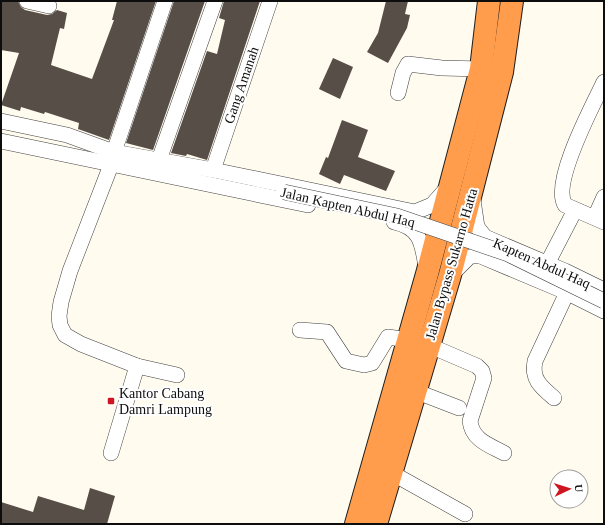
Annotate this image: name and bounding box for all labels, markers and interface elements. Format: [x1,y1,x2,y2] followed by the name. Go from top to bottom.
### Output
[221,45,262,126] street label: Gang Amanah
[279,185,416,230] street label: Jalan Kapten Abdul Haq
[423,186,481,342] street label: Jalan Bypass Sukarno Hatta
[491,235,593,292] street label: Kapten Abdul Haq
[119,386,212,417] place label: Kantor Cabang Damri Lampung
[106,396,116,406] marker: Kantor Cabang Damri Lampung
[549,469,589,509] north arrow
[573,484,585,493] text: U

